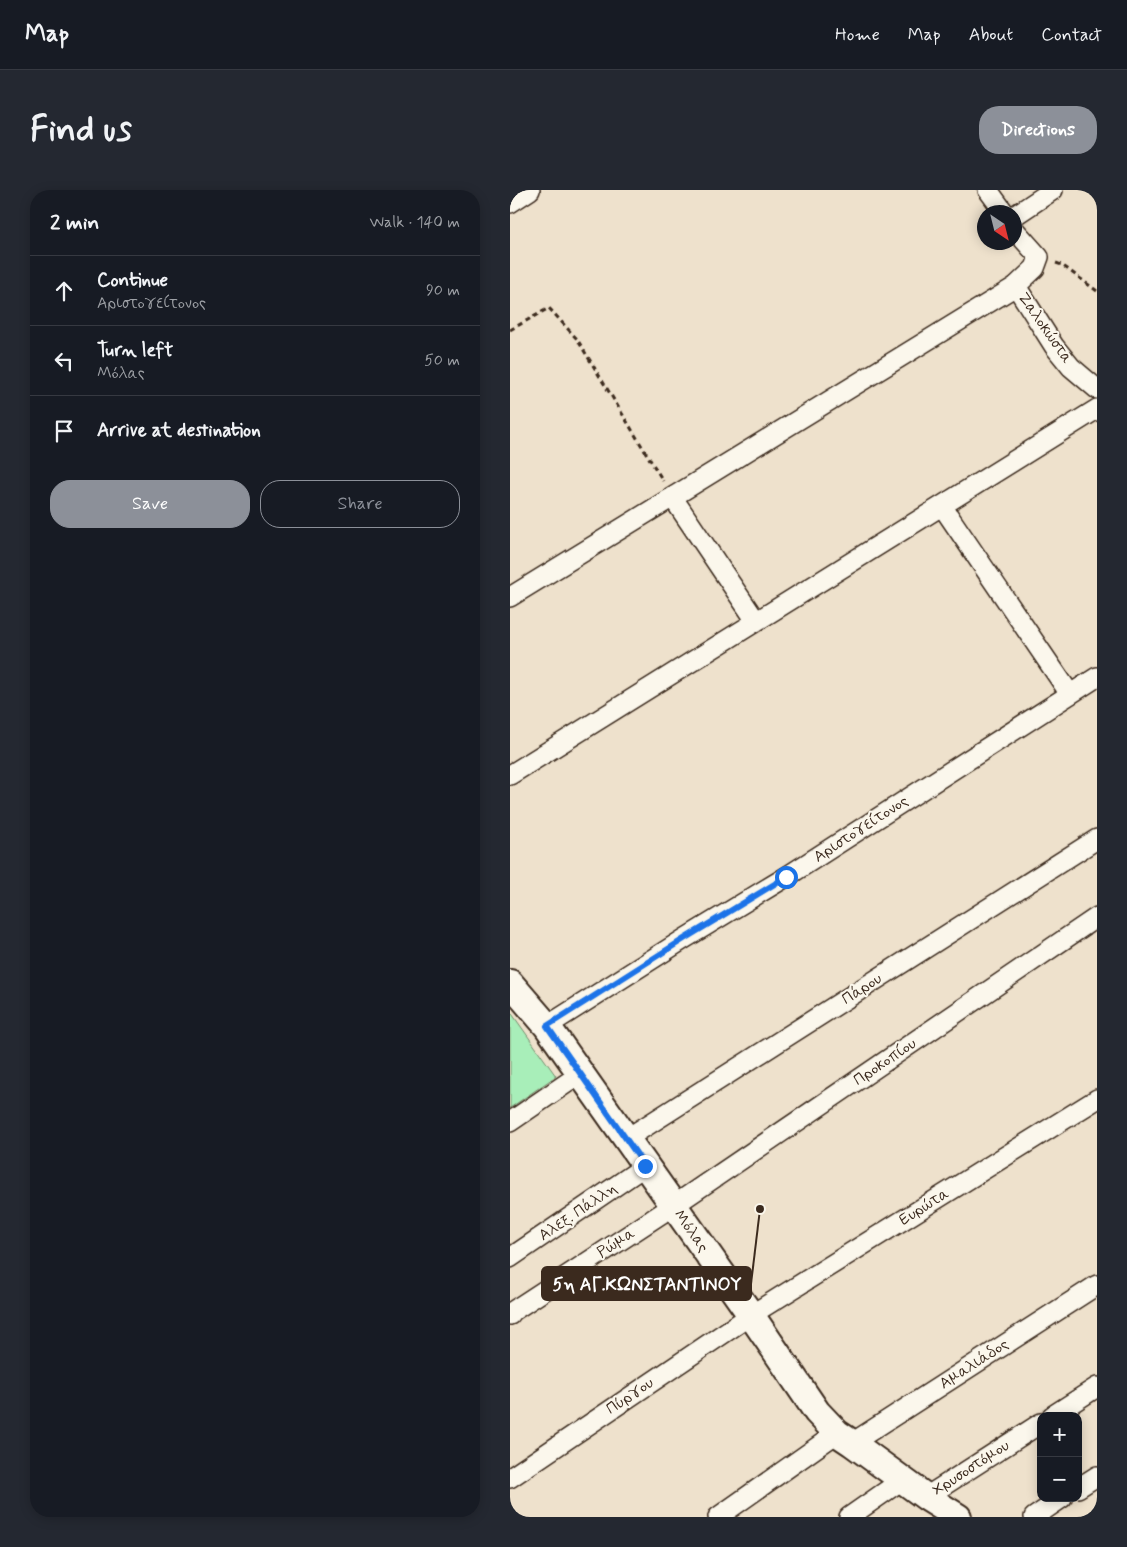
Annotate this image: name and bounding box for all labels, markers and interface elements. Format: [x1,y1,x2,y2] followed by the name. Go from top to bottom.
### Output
[25,19,69,50] text: Map
[835,23,880,47] text: Home
[908,23,941,47] text: Map
[969,23,1013,47] text: About
[1041,23,1102,47] text: Contact
[979,106,1097,154] button: Directions
[30,107,132,153] text: Find us
[977,205,1022,250] north arrow
[50,209,99,237] text: 2 min
[370,212,460,233] text: Walk · 140 m
[97,268,168,293] text: Continue
[50,277,78,305] icon: ahead
[426,280,460,301] text: 90 m
[1013,288,1077,368] street label: Ζαλοκώστα
[97,293,206,314] text: Αριστογείτονος
[97,338,173,363] text: Turn left
[50,347,78,375] icon: left
[424,350,460,371] text: 50 m
[97,363,145,384] text: Μόλας
[50,417,78,445] icon: arrive
[97,418,261,443] text: Arrive at destination
[50,480,250,528] button: Save
[260,480,460,528] button: Share
[810,790,912,868] street label: Αριστογείτονος
[775,866,798,889] route start
[838,968,886,1010] street label: Πάρου
[849,1033,921,1091] street label: Προκοπίου
[634,1155,657,1178] route end
[535,1178,621,1246] street label: Αλεξ. Πάλλη
[895,1183,953,1231] street label: Ευρώτα
[669,1205,713,1257] street label: Μόλας
[593,1223,639,1263] street label: Ρώμα
[542,1267,751,1300] callout: 5η ΑΓ.ΚΩΝΣΤΑΝΤΙΝΟΥ
[552,1273,742,1297] text: 5η ΑΓ.ΚΩΝΣΤΑΝΤΙΝΟΥ
[935,1334,1013,1394] street label: Αμαλιάδος
[602,1372,658,1420] street label: Πύργου
[1037,1412,1082,1502] map controls
[1037,1412,1082,1457] button: +
[928,1435,1014,1501] street label: Χρυσοστόμου
[1037,1457,1082,1502] button: −

